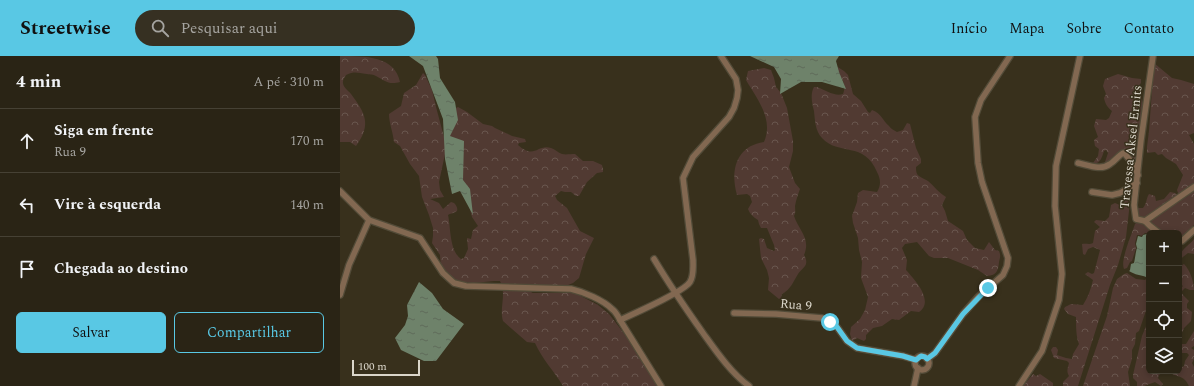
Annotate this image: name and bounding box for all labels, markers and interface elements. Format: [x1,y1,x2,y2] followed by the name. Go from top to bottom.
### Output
[135,10,415,46] search box
[20,14,111,43] text: Streetwise
[149,17,171,39] icon: search
[181,17,278,40] text: Pesquisar aqui
[951,18,987,39] text: Início
[1009,18,1044,39] text: Mapa
[1066,18,1102,39] text: Sobre
[1124,18,1174,39] text: Contato
[16,69,61,95] text: 4 min
[254,72,324,92] text: A pé · 310 m
[1115,84,1147,210] street label: Travessa Aksel Ernits
[54,119,154,142] text: Siga em frente
[16,130,38,152] icon: ahead
[290,131,324,151] text: 170 m
[54,142,86,162] text: Rua 9
[54,193,161,216] text: Vire à esquerda
[16,194,38,216] icon: left
[290,195,324,215] text: 140 m
[1146,230,1182,374] map controls
[1146,230,1182,266] button: +
[54,257,188,280] text: Chegada ao destino
[16,258,38,280] icon: arrive
[1146,266,1182,302] button: −
[979,279,997,297] route end
[779,294,813,316] street label: Rua 9
[1146,302,1182,338] button: locate
[16,312,166,353] button: Salvar
[174,312,324,353] button: Compartilhar
[821,313,839,331] route start
[1146,338,1182,374] button: layers
[352,358,420,377] scale bar
[358,358,387,375] text: 100 m

